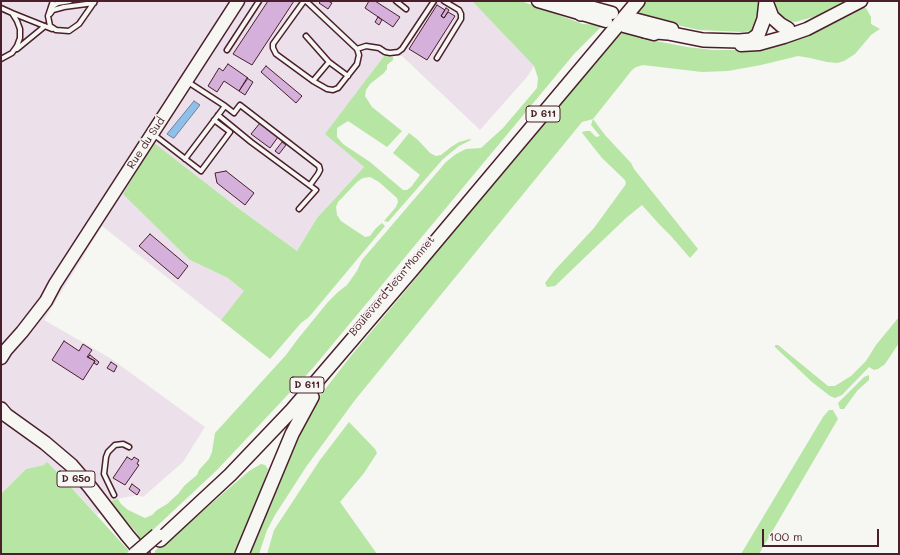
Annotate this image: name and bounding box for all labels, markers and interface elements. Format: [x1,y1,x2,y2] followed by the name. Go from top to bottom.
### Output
[526,106,560,122] road number: D 611
[124,115,168,171] street label: Rue du Sud
[346,233,438,339] street label: Boulevard Jean Monnet
[290,377,324,393] road number: D 611
[57,471,95,487] road number: D 650
[764,521,881,547] scale bar
[769,528,803,544] text: 100 m

